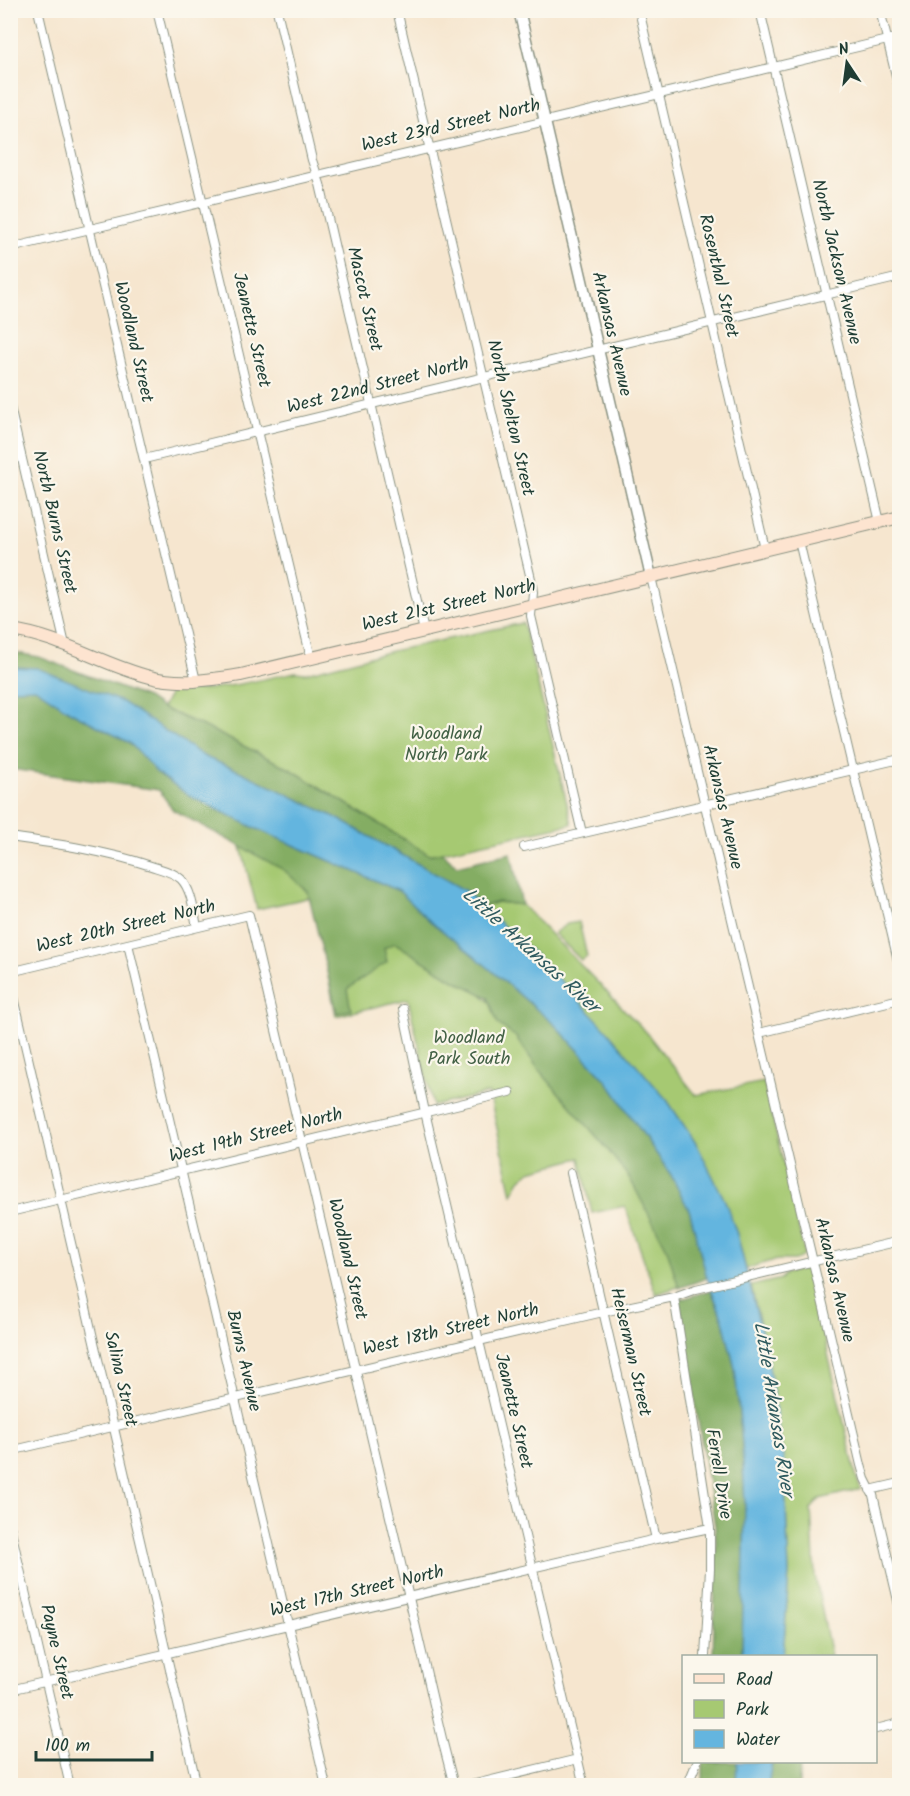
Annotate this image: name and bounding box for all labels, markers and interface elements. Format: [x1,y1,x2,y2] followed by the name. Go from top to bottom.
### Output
[817,33,877,93] north arrow
[836,37,852,63] text: N
[359,91,543,161] street label: West 23rd Street North
[803,176,869,348] street label: North Jackson Avenue
[690,211,747,342] street label: Rosenthal Street
[338,244,390,355] street label: Mascot Street
[224,269,279,392] street label: Jeanette Street
[583,269,639,399] street label: Arkansas Avenue
[105,278,161,407] street label: Woodland Street
[478,337,542,500] street label: North Shelton Street
[284,349,472,423] street label: West 22nd Street North
[23,447,85,598] street label: North Burns Street
[359,572,539,640] street label: West 21st Street North
[405,720,488,770] park label: Woodland North Park
[694,742,750,872] street label: Arkansas Avenue
[454,880,609,1025] water label: Little Arkansas River
[34,892,218,962] street label: West 20th Street North
[428,1024,510,1074] park label: Woodland Park South
[166,1100,346,1172] street label: West 19th Street North
[319,1195,375,1324] street label: Woodland Street
[806,1215,862,1345] street label: Arkansas Avenue
[601,1285,659,1420] street label: Heiserman Street
[360,1296,542,1364] street label: West 18th Street North
[217,1307,269,1415] street label: Burns Avenue
[743,1319,803,1503] water label: Little Arkansas River
[95,1328,145,1431] street label: Salina Street
[486,1350,541,1473] street label: Jeanette Street
[697,1427,739,1521] street label: Ferrell Drive
[267,1558,447,1626] street label: West 17th Street North
[31,1601,81,1704] street label: Payne Street
[682,1655,877,1763] legend
[736,1666,773,1695] text: Road
[736,1696,769,1725] text: Park
[36,1724,152,1762] scale bar
[736,1726,781,1755] text: Water
[45,1732,90,1761] text: 100 m

